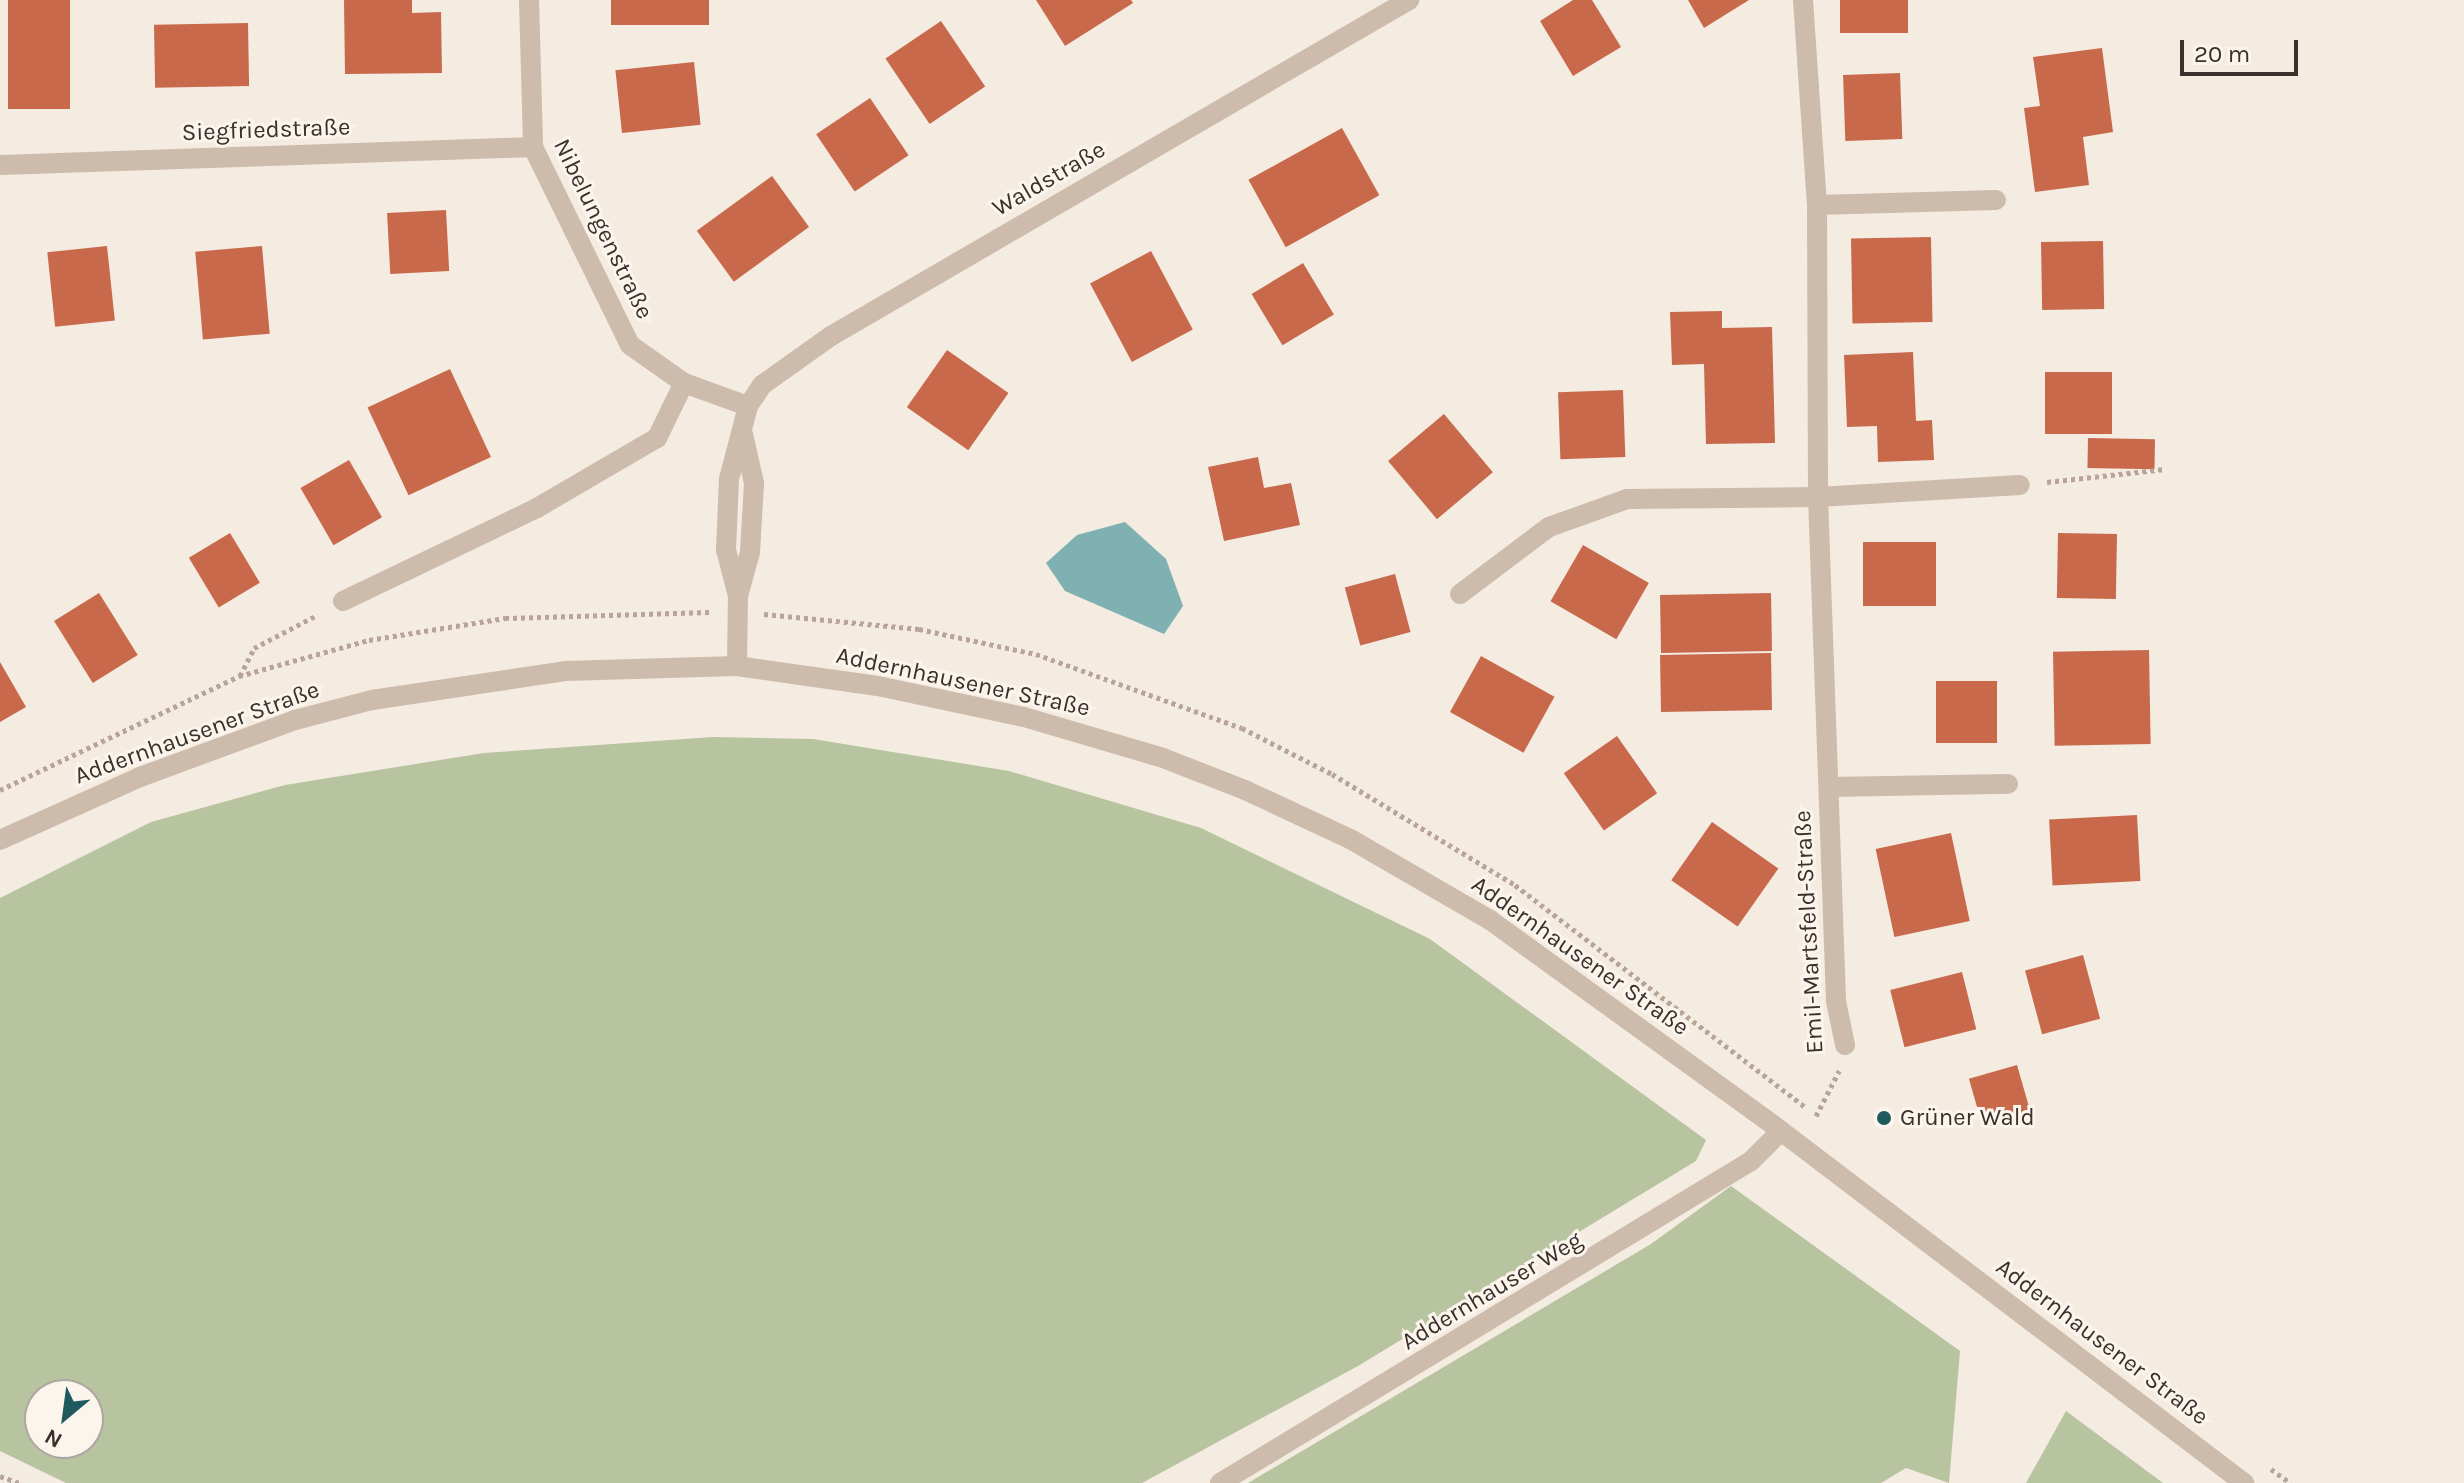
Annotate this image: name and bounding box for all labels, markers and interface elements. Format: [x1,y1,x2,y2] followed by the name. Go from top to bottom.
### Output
[2184,24,2302,74] scale bar
[2194,40,2250,68] text: 20 m
[181,113,351,147] street label: Siegfriedstraße
[547,134,659,324] street label: Nibelungenstraße
[987,135,1111,223] street label: Waldstraße
[834,641,1092,723] street label: Addernhausener Straße
[71,675,323,791] street label: Addernhausener Straße
[1788,810,1830,1054] street label: Emil-Martsfeld-Straße
[1466,870,1694,1042] street label: Addernhausener Straße
[1900,1104,2035,1132] place label: Grüner Wald
[1875,1109,1893,1127] marker: Grüner Wald
[1396,1226,1588,1356] street label: Addernhauser Weg
[1990,1253,2214,1431] street label: Addernhausener Straße
[24,1379,104,1459] north arrow
[40,1423,67,1453] text: N

